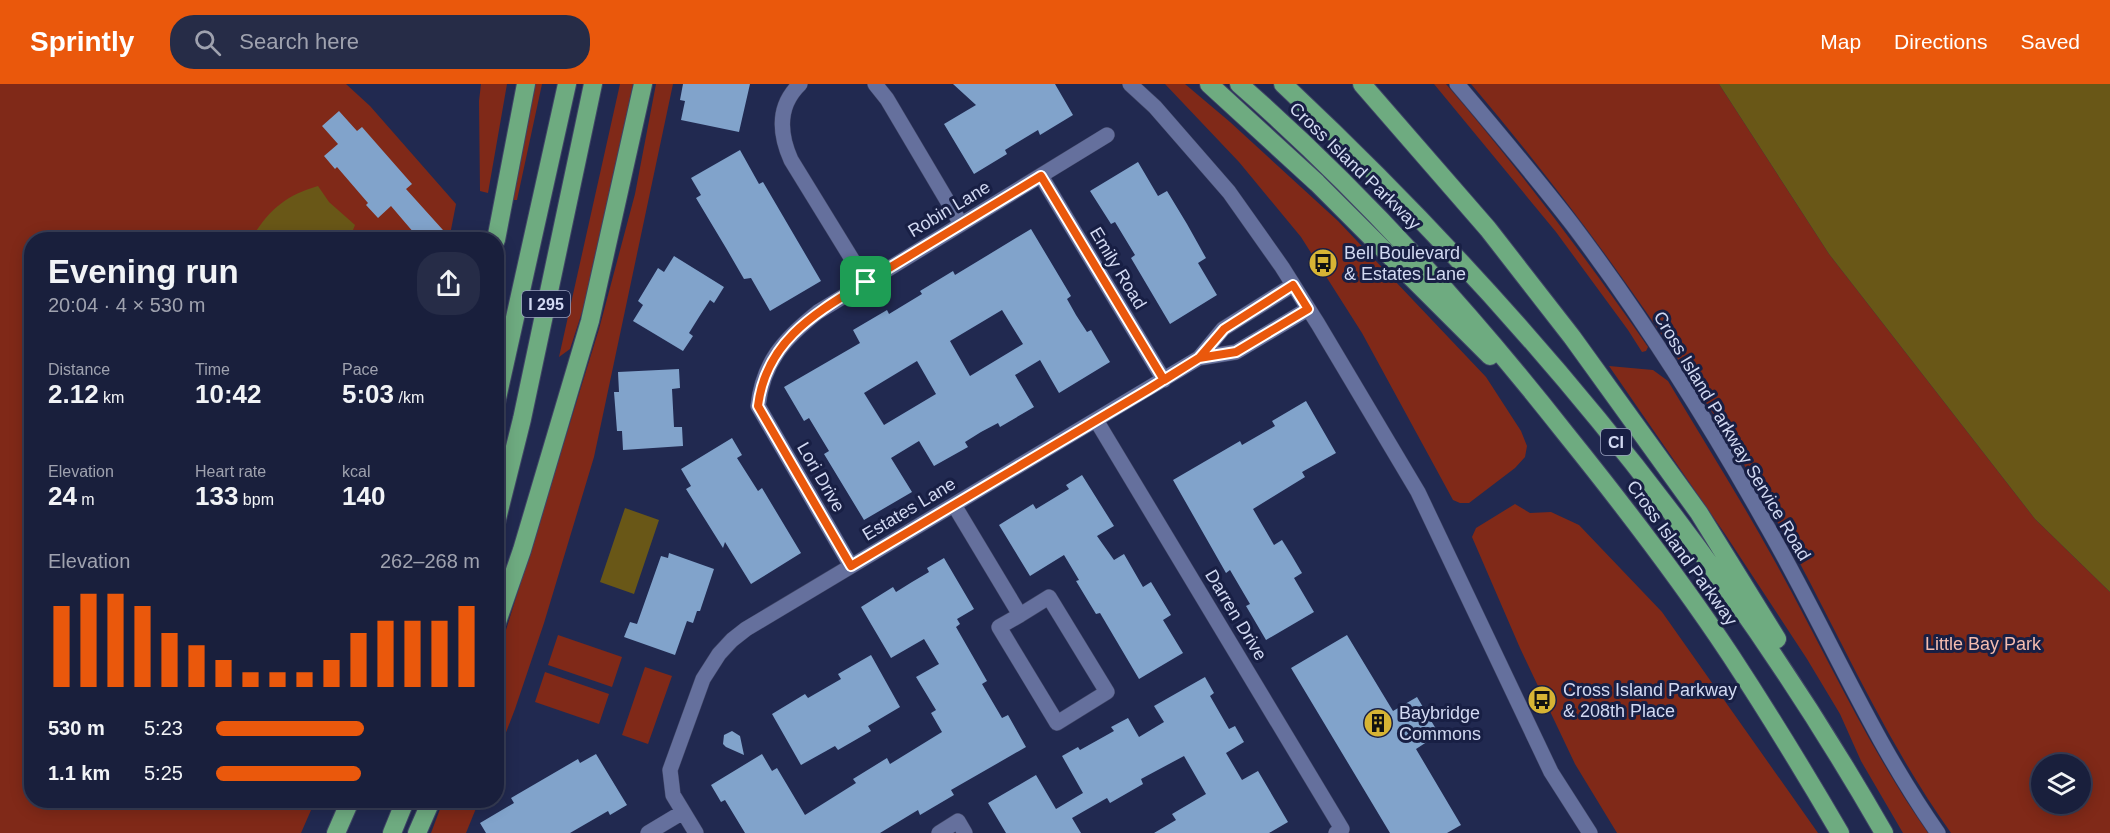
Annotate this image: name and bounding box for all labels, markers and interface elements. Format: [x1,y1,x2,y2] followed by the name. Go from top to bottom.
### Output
[170,15,590,69] search box
[30,26,134,57] text: Sprintly
[191,26,224,59] icon: search
[239,29,359,54] text: Search here
[1820,30,1861,53] text: Map
[1894,30,1987,53] text: Directions
[2020,30,2080,53] text: Saved
[1285,98,1425,234] street label: Cross Island Parkway
[904,177,994,241] street label: Robin Lane
[1086,223,1150,313] street label: Emily Road
[1344,243,1466,284] place label: Bell Boulevard & Estates Lane
[1307,247,1339,279] bus stop icon: Bell Boulevard & Estates Lane
[417,252,480,315] button: share
[48,253,239,290] text: Evening run
[840,256,891,307] pin
[849,265,882,298] icon: arrive
[522,291,570,317] road number: I 295
[48,294,205,316] text: 20:04 · 4 × 530 m
[1649,307,1815,565] street label: Cross Island Parkway Service Road
[48,361,110,378] text: Distance
[195,361,230,378] text: Time
[342,361,378,378] text: Pace
[48,379,99,409] text: 2.12
[195,379,262,409] text: 10:42
[342,379,394,409] text: 5:03
[99,389,124,406] text: km
[394,389,424,406] text: /km
[1601,429,1631,455] road number: CI
[793,439,849,515] street label: Lori Drive
[48,463,114,480] text: Elevation
[195,463,266,480] text: Heart rate
[342,463,370,480] text: kcal
[859,473,959,545] street label: Estates Lane
[1622,476,1742,630] street label: Cross Island Parkway
[48,481,77,511] text: 24
[195,481,238,511] text: 133
[342,481,385,511] text: 140
[77,491,95,508] text: m
[238,491,274,508] text: bpm
[48,550,130,572] text: Elevation
[380,550,480,572] text: 262–268 m
[1201,566,1271,664] street label: Darren Drive
[1925,634,2042,654] park label: Little Bay Park
[1563,680,1737,721] place label: Cross Island Parkway & 208th Place
[1526,684,1558,716] bus stop icon: Cross Island Parkway & 208th Place
[1399,703,1481,744] place label: Baybridge Commons
[1362,707,1394,739] building icon: Baybridge Commons
[48,717,105,739] text: 530 m
[144,717,183,739] text: 5:23
[2031,754,2091,814] map controls
[2031,754,2091,814] button: layers
[48,762,110,784] text: 1.1 km
[144,762,183,784] text: 5:25

